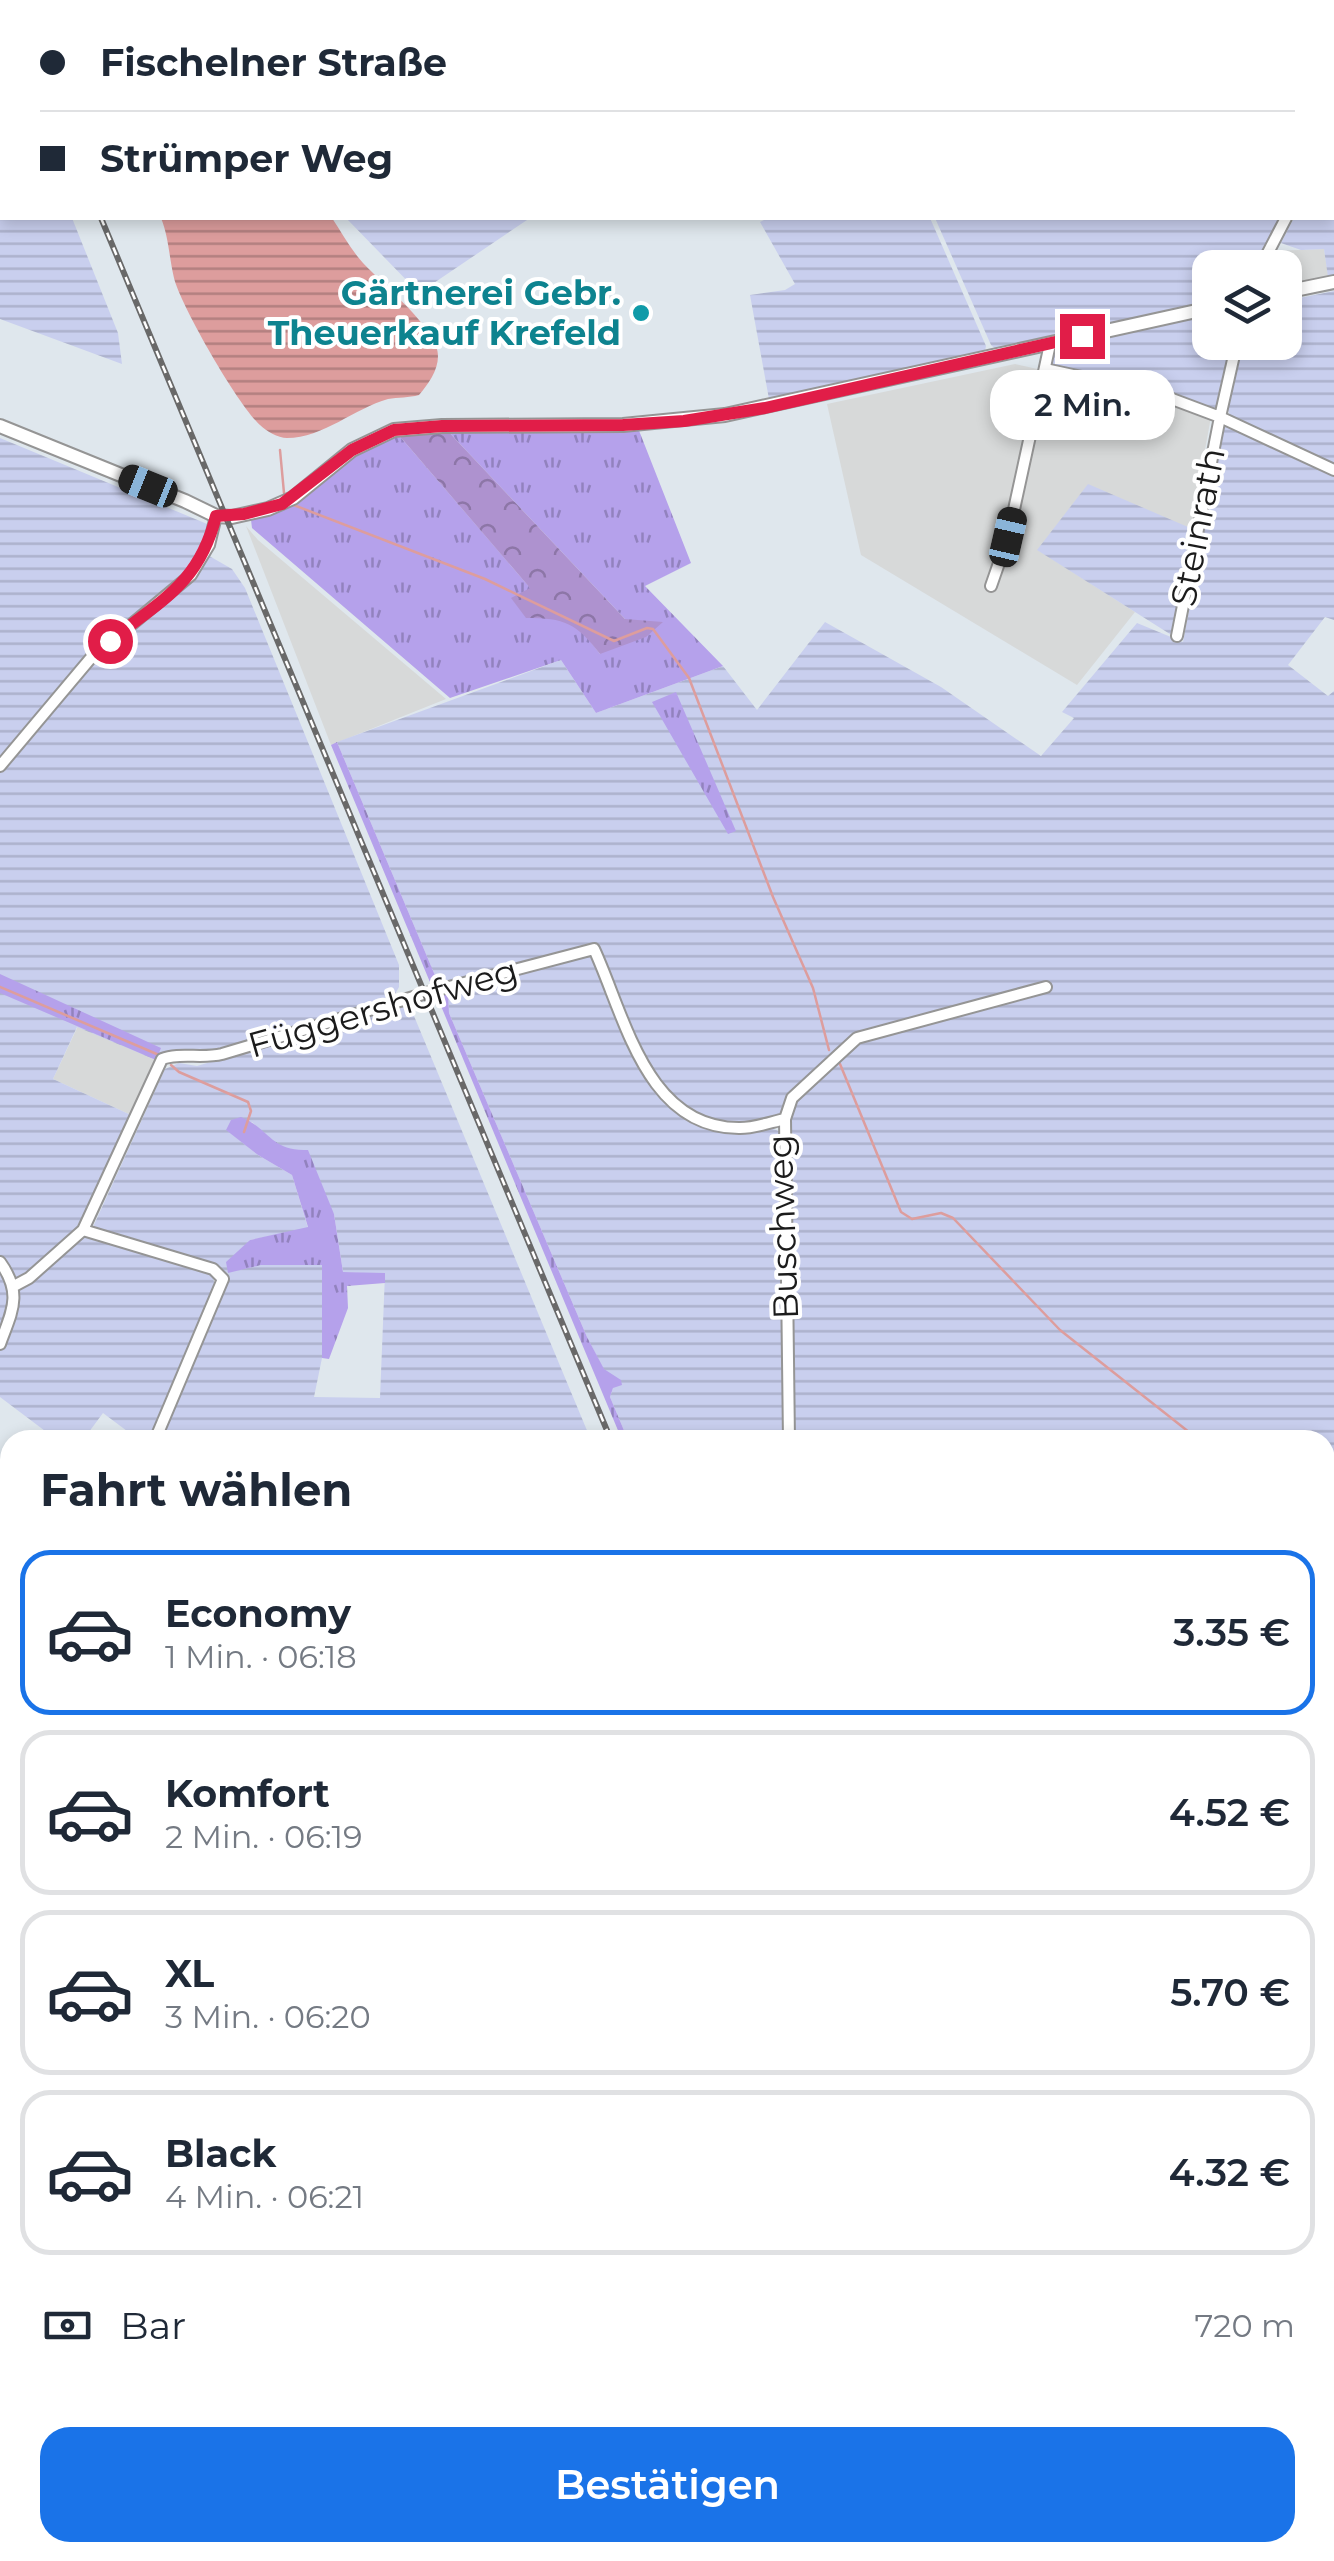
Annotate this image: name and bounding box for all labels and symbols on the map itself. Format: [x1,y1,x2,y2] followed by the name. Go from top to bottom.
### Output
[268,271,621,354] place label: Gärtnerei Gebr. Theuerkauf Krefeld
[630,302,652,324] marker: Gärtnerei Gebr. Theuerkauf Krefeld
[1060,314,1105,359] route end
[990,371,1174,441] callout: 2 Min.
[1161,444,1234,610] street label: Steinrath
[115,461,181,511] car
[987,504,1029,570] car
[88,619,133,664] route start
[243,948,523,1067] street label: Függershofweg
[758,1134,807,1320] street label: Buschweg

